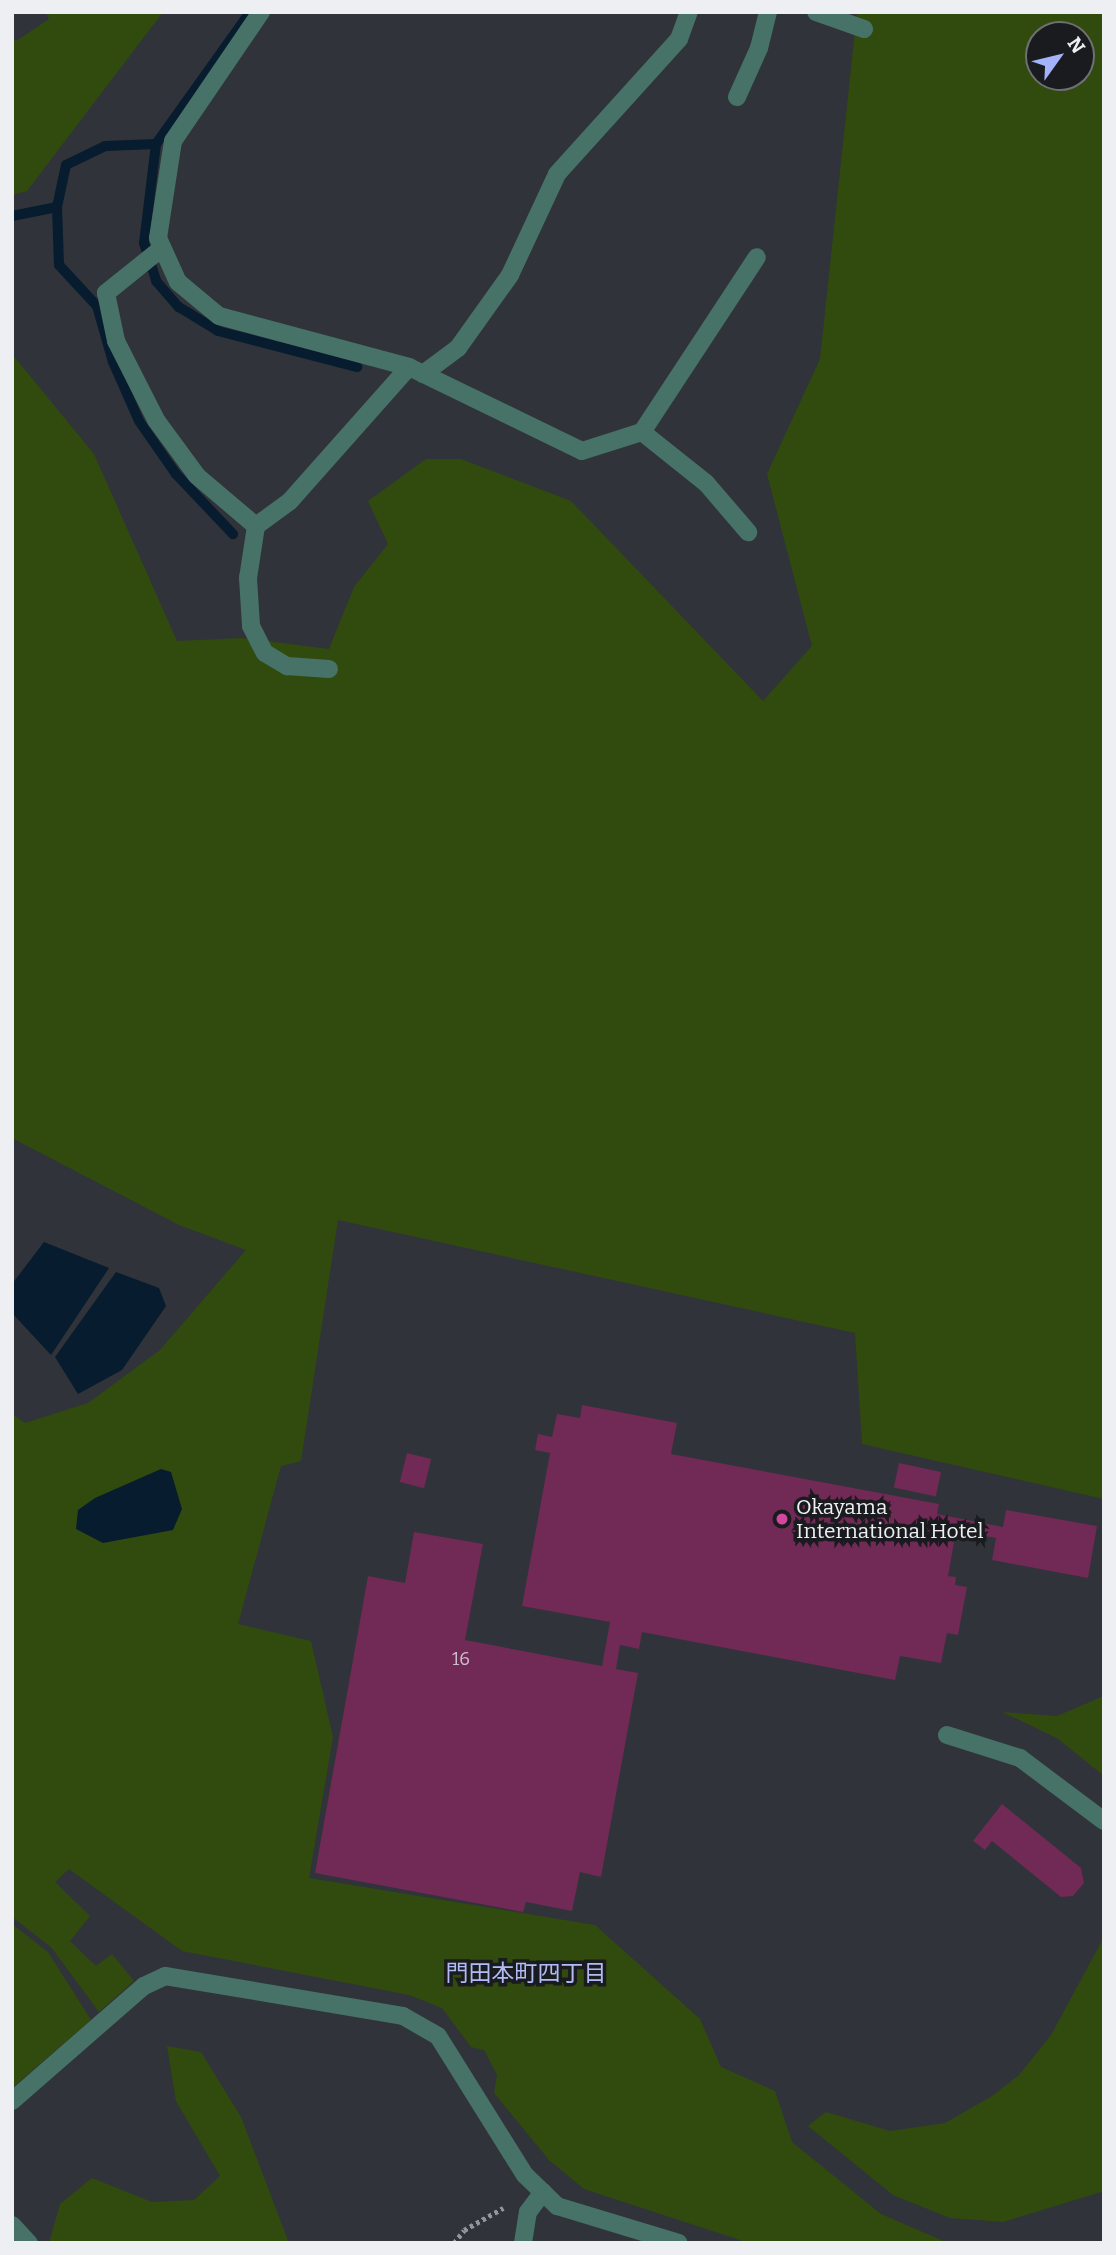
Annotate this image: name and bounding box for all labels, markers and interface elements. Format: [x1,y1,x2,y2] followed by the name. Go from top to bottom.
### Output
[1025,21,1095,91] north arrow
[1063,33,1090,58] text: N
[796,1494,984,1544] place label: Okayama International Hotel
[774,1511,790,1527] marker: Okayama International Hotel
[452,1648,470,1670] house number: 16
[446,1959,606,1987] district label: 門田本町四丁目

